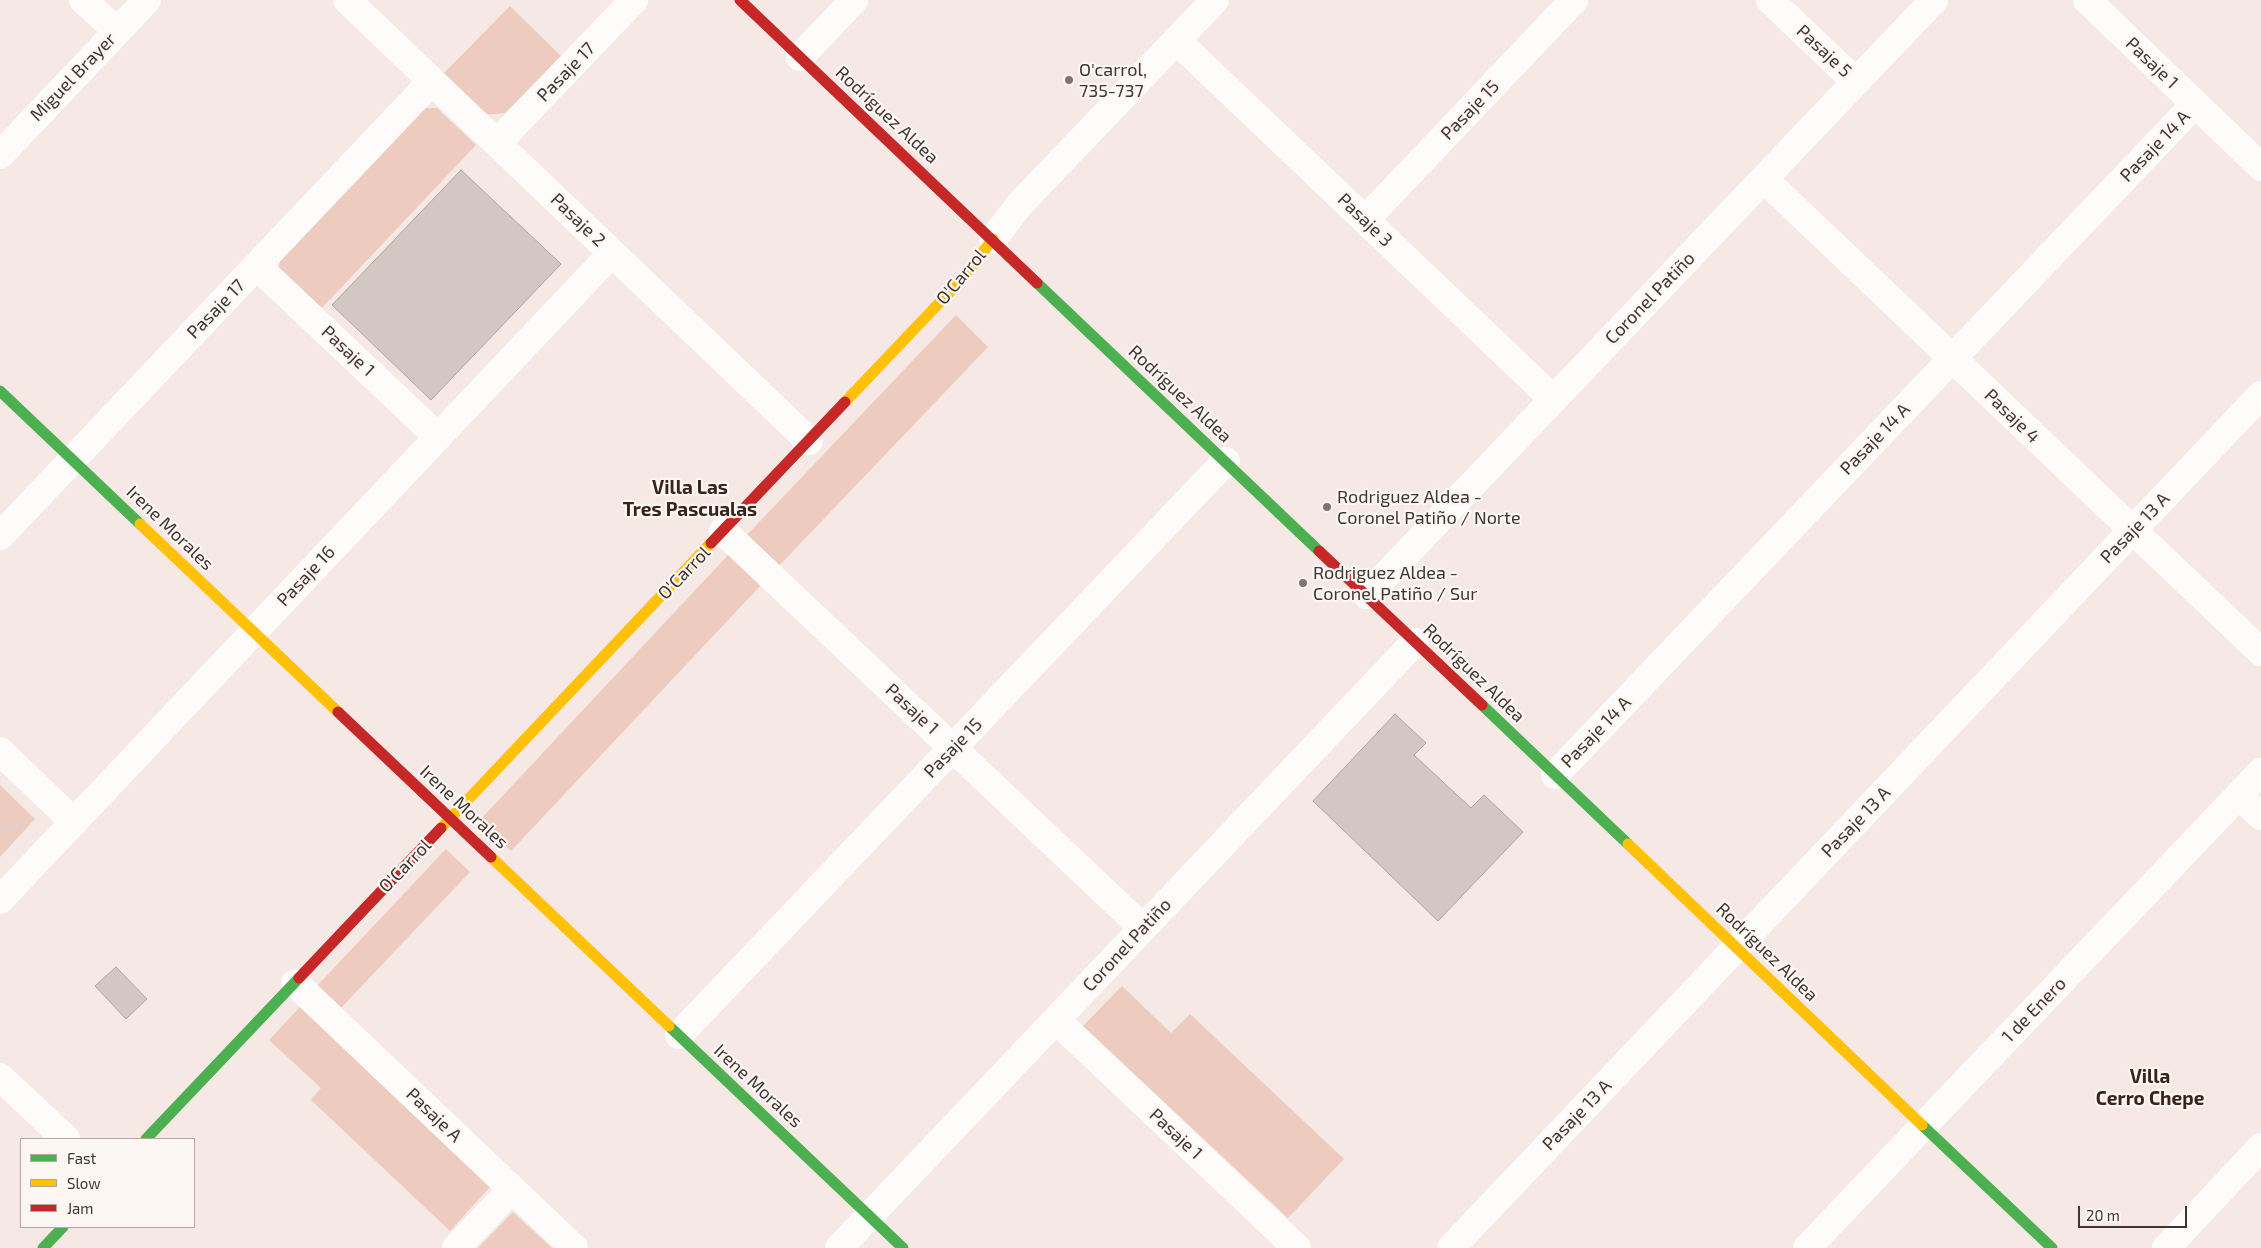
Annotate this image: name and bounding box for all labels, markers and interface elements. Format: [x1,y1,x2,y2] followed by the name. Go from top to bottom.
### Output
[1792,20,1856,82] street label: Pasaje 5
[26,28,120,126] street label: Miguel Brayer
[2121,33,2183,93] street label: Pasaje 1
[533,38,599,106] street label: Pasaje 17
[1079,59,1147,102] place label: O'carrol, 735-737
[831,62,943,168] street label: Rodríguez Aldea
[1063,74,1075,86] marker: O'carrol, 735-737
[1436,76,1504,144] street label: Pasaje 15
[2116,106,2194,186] street label: Pasaje 14 A
[546,189,610,251] street label: Pasaje 2
[1333,189,1397,251] street label: Pasaje 3
[932,245,990,309] street label: O'Carrol
[1601,247,1699,349] street label: Coronel Patiño
[183,275,249,343] street label: Pasaje 17
[317,321,379,381] street label: Pasaje 1
[1124,341,1236,447] street label: Rodríguez Aldea
[1980,384,2044,448] street label: Pasaje 4
[1836,399,1914,479] street label: Pasaje 14 A
[623,477,757,521] district label: Villa Las Tres Pascualas
[122,481,218,575] street label: Irene Morales
[1337,486,1521,528] place label: Rodriguez Aldea - Coronel Patiño / Norte
[2096,488,2174,568] street label: Pasaje 13 A
[1321,501,1333,513] marker: Rodriguez Aldea - Coronel Patiño / Norte
[272,541,340,611] street label: Pasaje 16
[653,542,715,604] street label: O'Carrol
[1313,562,1478,604] place label: Rodriguez Aldea - Coronel Patiño / Sur
[1297,577,1309,589] marker: Rodriguez Aldea - Coronel Patiño / Sur
[1419,619,1529,727] street label: Rodríguez Aldea
[881,679,943,739] street label: Pasaje 1
[1557,692,1635,772] street label: Pasaje 14 A
[919,714,987,782] street label: Pasaje 15
[415,761,513,853] street label: Irene Morales
[1817,782,1895,862] street label: Pasaje 13 A
[374,835,436,897] street label: O'Carrol
[1078,894,1176,996] street label: Coronel Patiño
[1712,898,1822,1006] street label: Rodríguez Aldea
[1998,973,2070,1047] street label: 1 de Enero
[709,1040,807,1132] street label: Irene Morales
[2096,1066,2204,1110] district label: Villa Cerro Chepe
[1538,1075,1616,1155] street label: Pasaje 13 A
[402,1083,466,1147] street label: Pasaje A
[1145,1104,1207,1164] street label: Pasaje 1
[20,1138,195,1228] legend
[67,1149,96,1167] text: Fast
[67,1174,101,1192] text: Slow
[2081,1196,2190,1228] scale bar
[67,1199,93,1217] text: Jam
[2086,1206,2120,1224] text: 20 m

